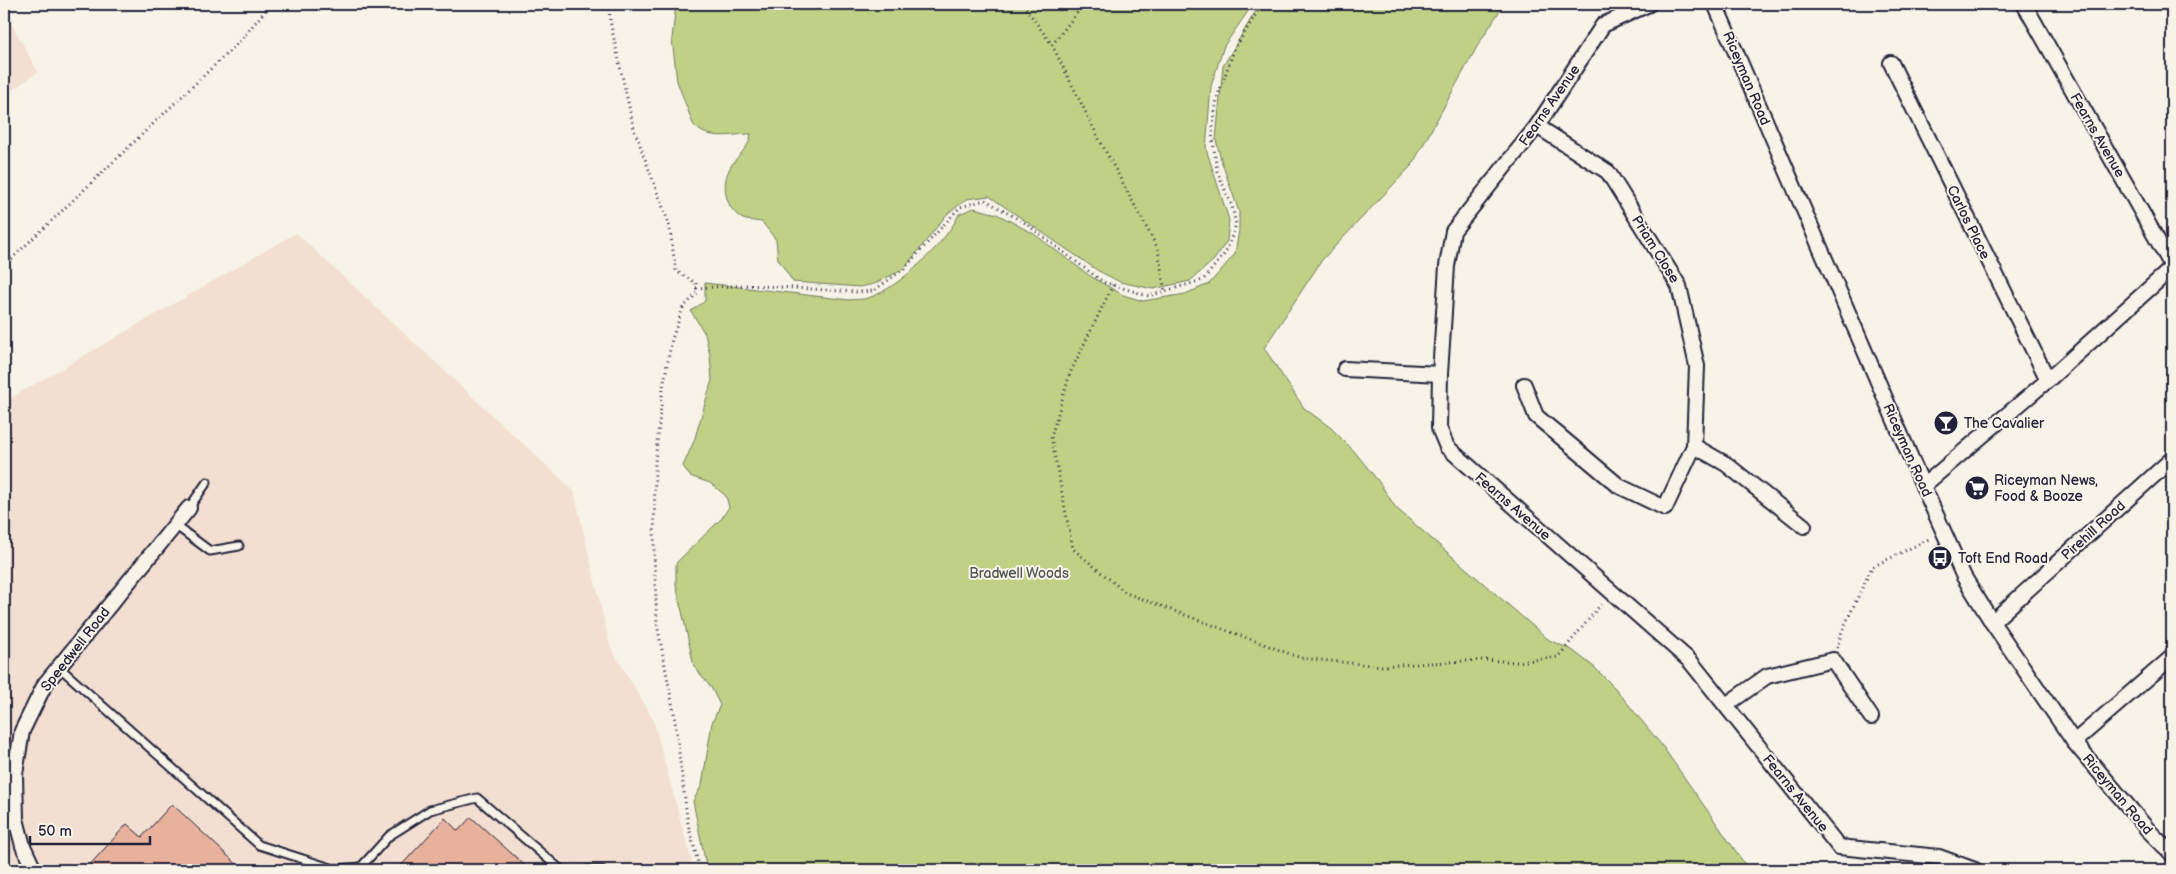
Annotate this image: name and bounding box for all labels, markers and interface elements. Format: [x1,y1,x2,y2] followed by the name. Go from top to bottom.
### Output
[1719,29,1774,128] street label: Riceyman Road
[1515,62,1584,149] street label: Fearns Avenue
[2067,90,2129,181] street label: Fearns Avenue
[1943,182,1994,262] street label: Carlos Place
[1628,212,1683,286] street label: Priam Close
[1879,401,1936,499] street label: Riceyman Road
[1933,410,1959,436] bar icon: The Cavalier
[1964,415,2045,432] place label: The Cavalier
[1471,469,1554,544] street label: Fearns Avenue
[1994,472,2098,505] place label: Riceyman News, Food & Booze
[1964,475,1990,501] supermarket icon: Riceyman News, Food & Booze
[2058,497,2129,563] street label: Pirehill Road
[1927,545,1953,571] bus stop icon: Toft End Road
[1958,550,2048,567] place label: Toft End Road
[969,565,1069,582] park label: Bradwell Woods
[37,604,114,695] street label: Speedwell Road
[2079,750,2156,838] street label: Riceyman Road
[1759,751,1832,835] street label: Fearns Avenue
[30,814,150,846] scale bar
[38,822,72,841] text: 50 m

